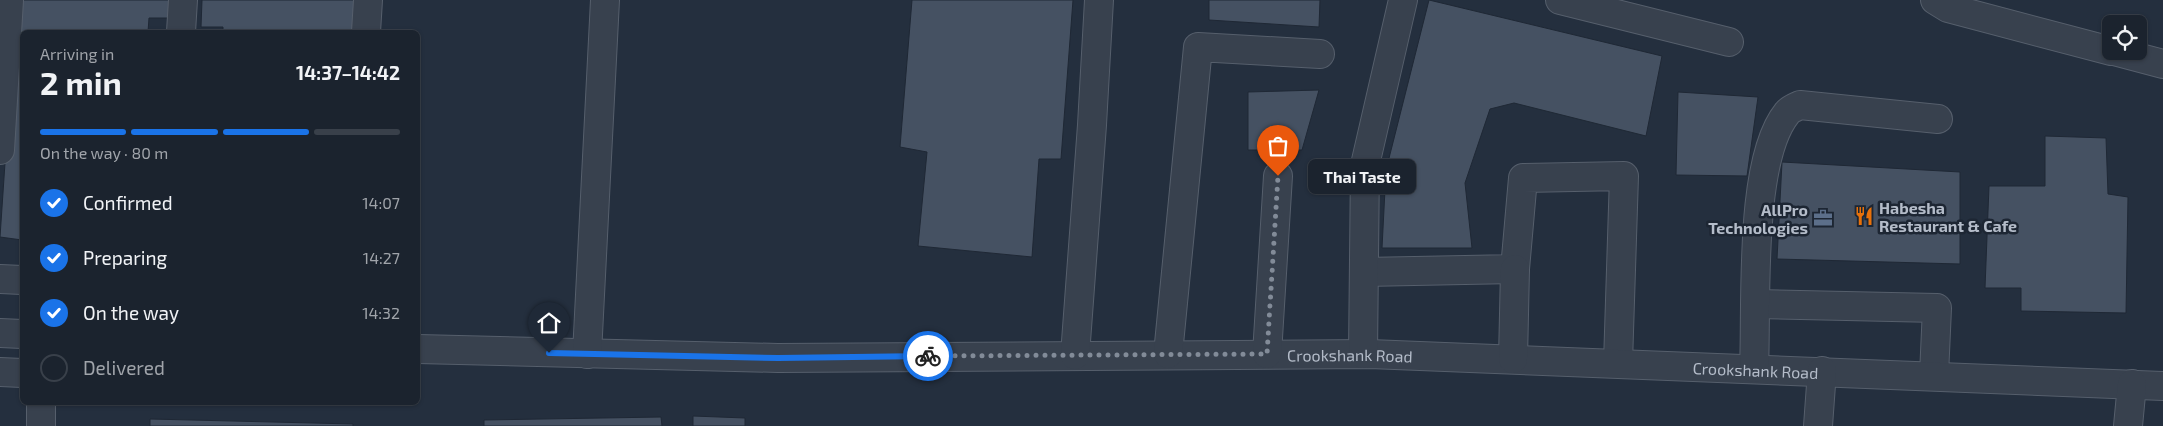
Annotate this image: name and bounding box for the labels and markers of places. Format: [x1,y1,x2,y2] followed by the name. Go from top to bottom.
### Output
[1257,125,1299,176] pin
[1308,158,1416,194] callout: Thai Taste
[1879,198,2017,235] place label: Habesha Restaurant & Cafe
[1708,200,1808,237] place label: AllPro Technologies
[1853,205,1875,227] restaurant icon: Habesha Restaurant & Cafe
[1812,207,1834,229] office icon: AllPro Technologies
[528,302,570,353] pin

